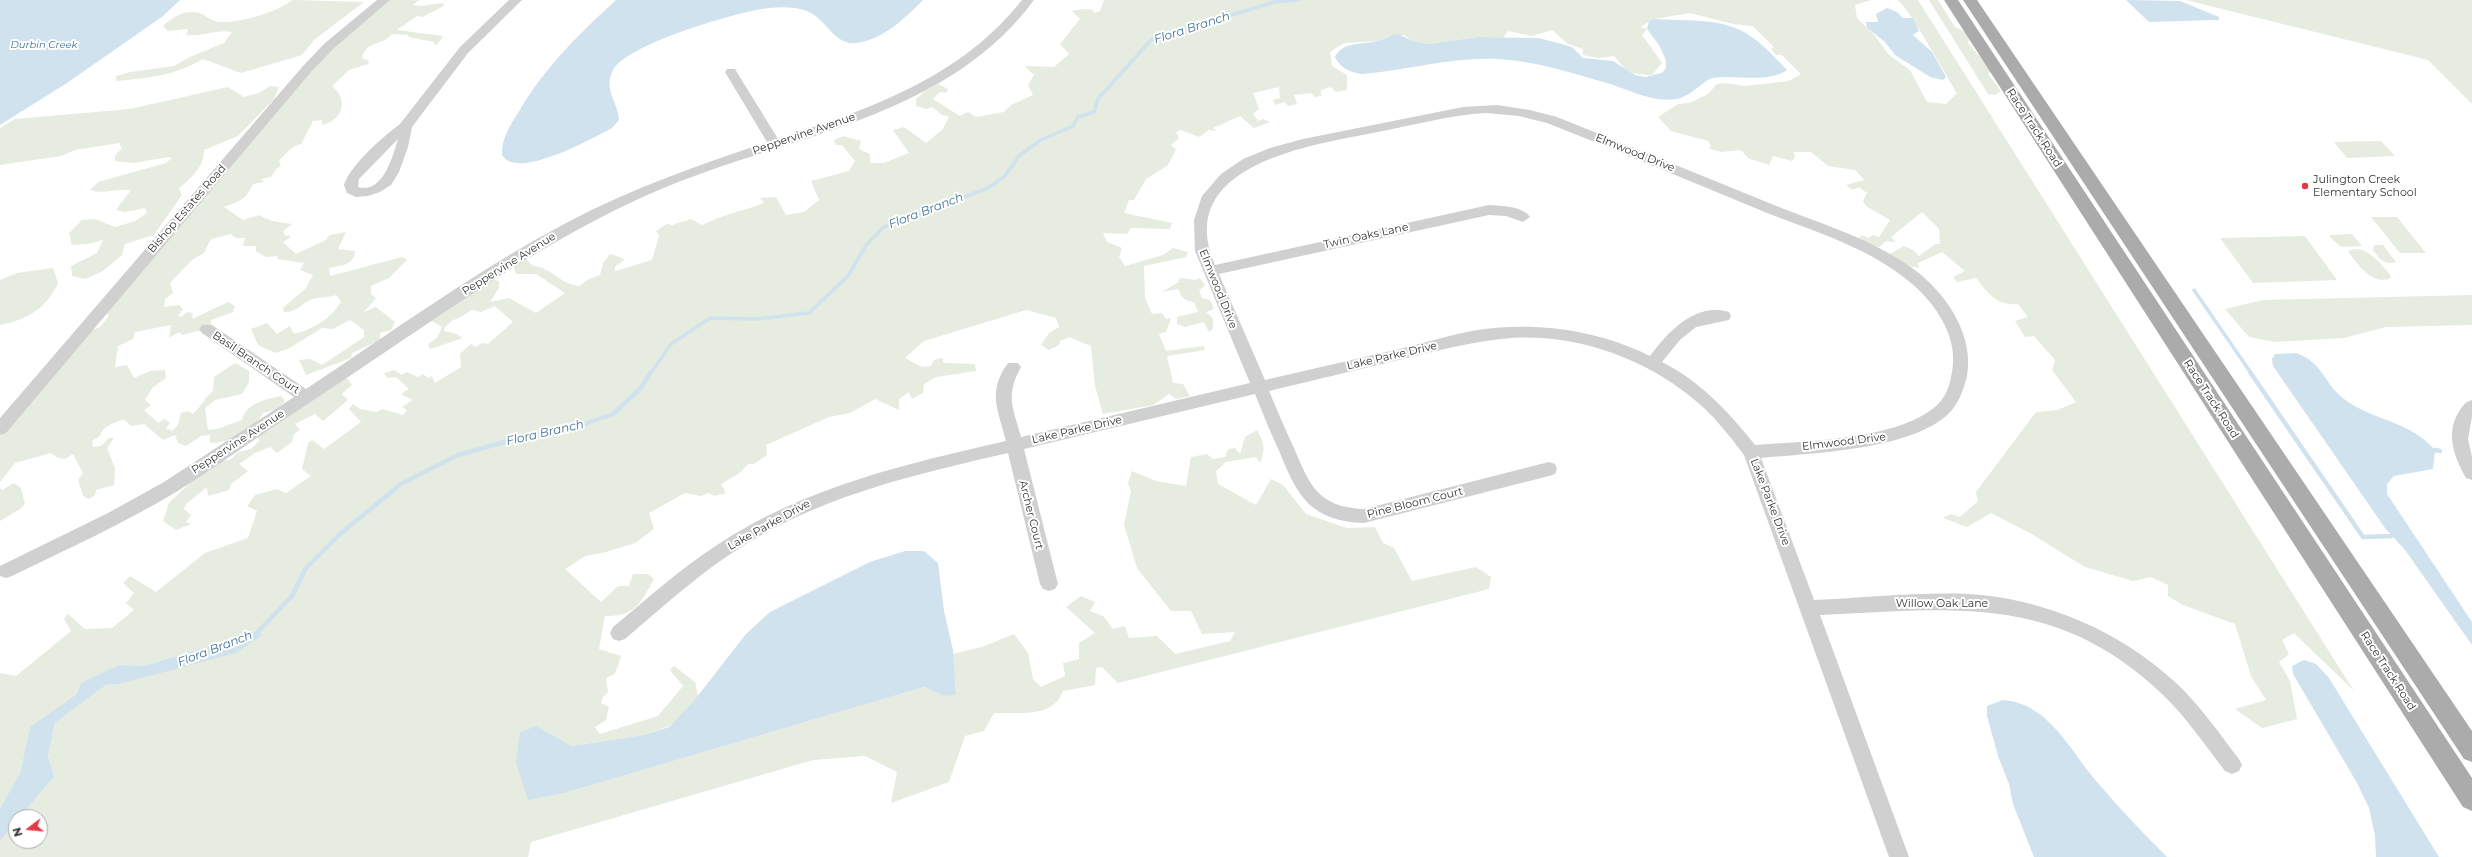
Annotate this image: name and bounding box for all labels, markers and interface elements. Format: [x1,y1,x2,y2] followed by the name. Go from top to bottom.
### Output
[1152,9,1232,47] water label: Flora Branch
[11,39,77,51] water label: Durbin Creek
[2004,86,2064,170] street label: Race Track Road
[751,110,857,158] street label: Peppervine Avenue
[1593,131,1677,175] street label: Elmwood Drive
[145,162,229,256] street label: Bishop Estates Road
[2313,173,2417,199] place label: Julington Creek Elementary School
[2300,181,2310,191] marker: Julington Creek Elementary School
[887,190,965,232] water label: Flora Branch
[1322,221,1410,251] street label: Twin Oaks Lane
[460,230,558,298] street label: Peppervine Avenue
[1196,247,1240,331] street label: Elmwood Drive
[210,329,302,397] street label: Basil Branch Court
[1346,339,1438,373] street label: Lake Parke Drive
[2181,357,2241,441] street label: Race Track Road
[189,407,287,477] street label: Peppervine Avenue
[1031,413,1123,447] street label: Lake Parke Drive
[505,417,585,449] water label: Flora Branch
[1801,430,1887,454] street label: Elmwood Drive
[1747,457,1793,547] street label: Lake Parke Drive
[1016,479,1046,551] street label: Archer Court
[1366,485,1464,521] street label: Pine Bloom Court
[726,497,812,553] street label: Lake Parke Drive
[1896,597,1988,611] street label: Willow Oak Lane
[176,628,254,670] water label: Flora Branch
[2358,629,2418,713] street label: Race Track Road
[8,809,48,849] north arrow
[9,826,25,838] text: N

